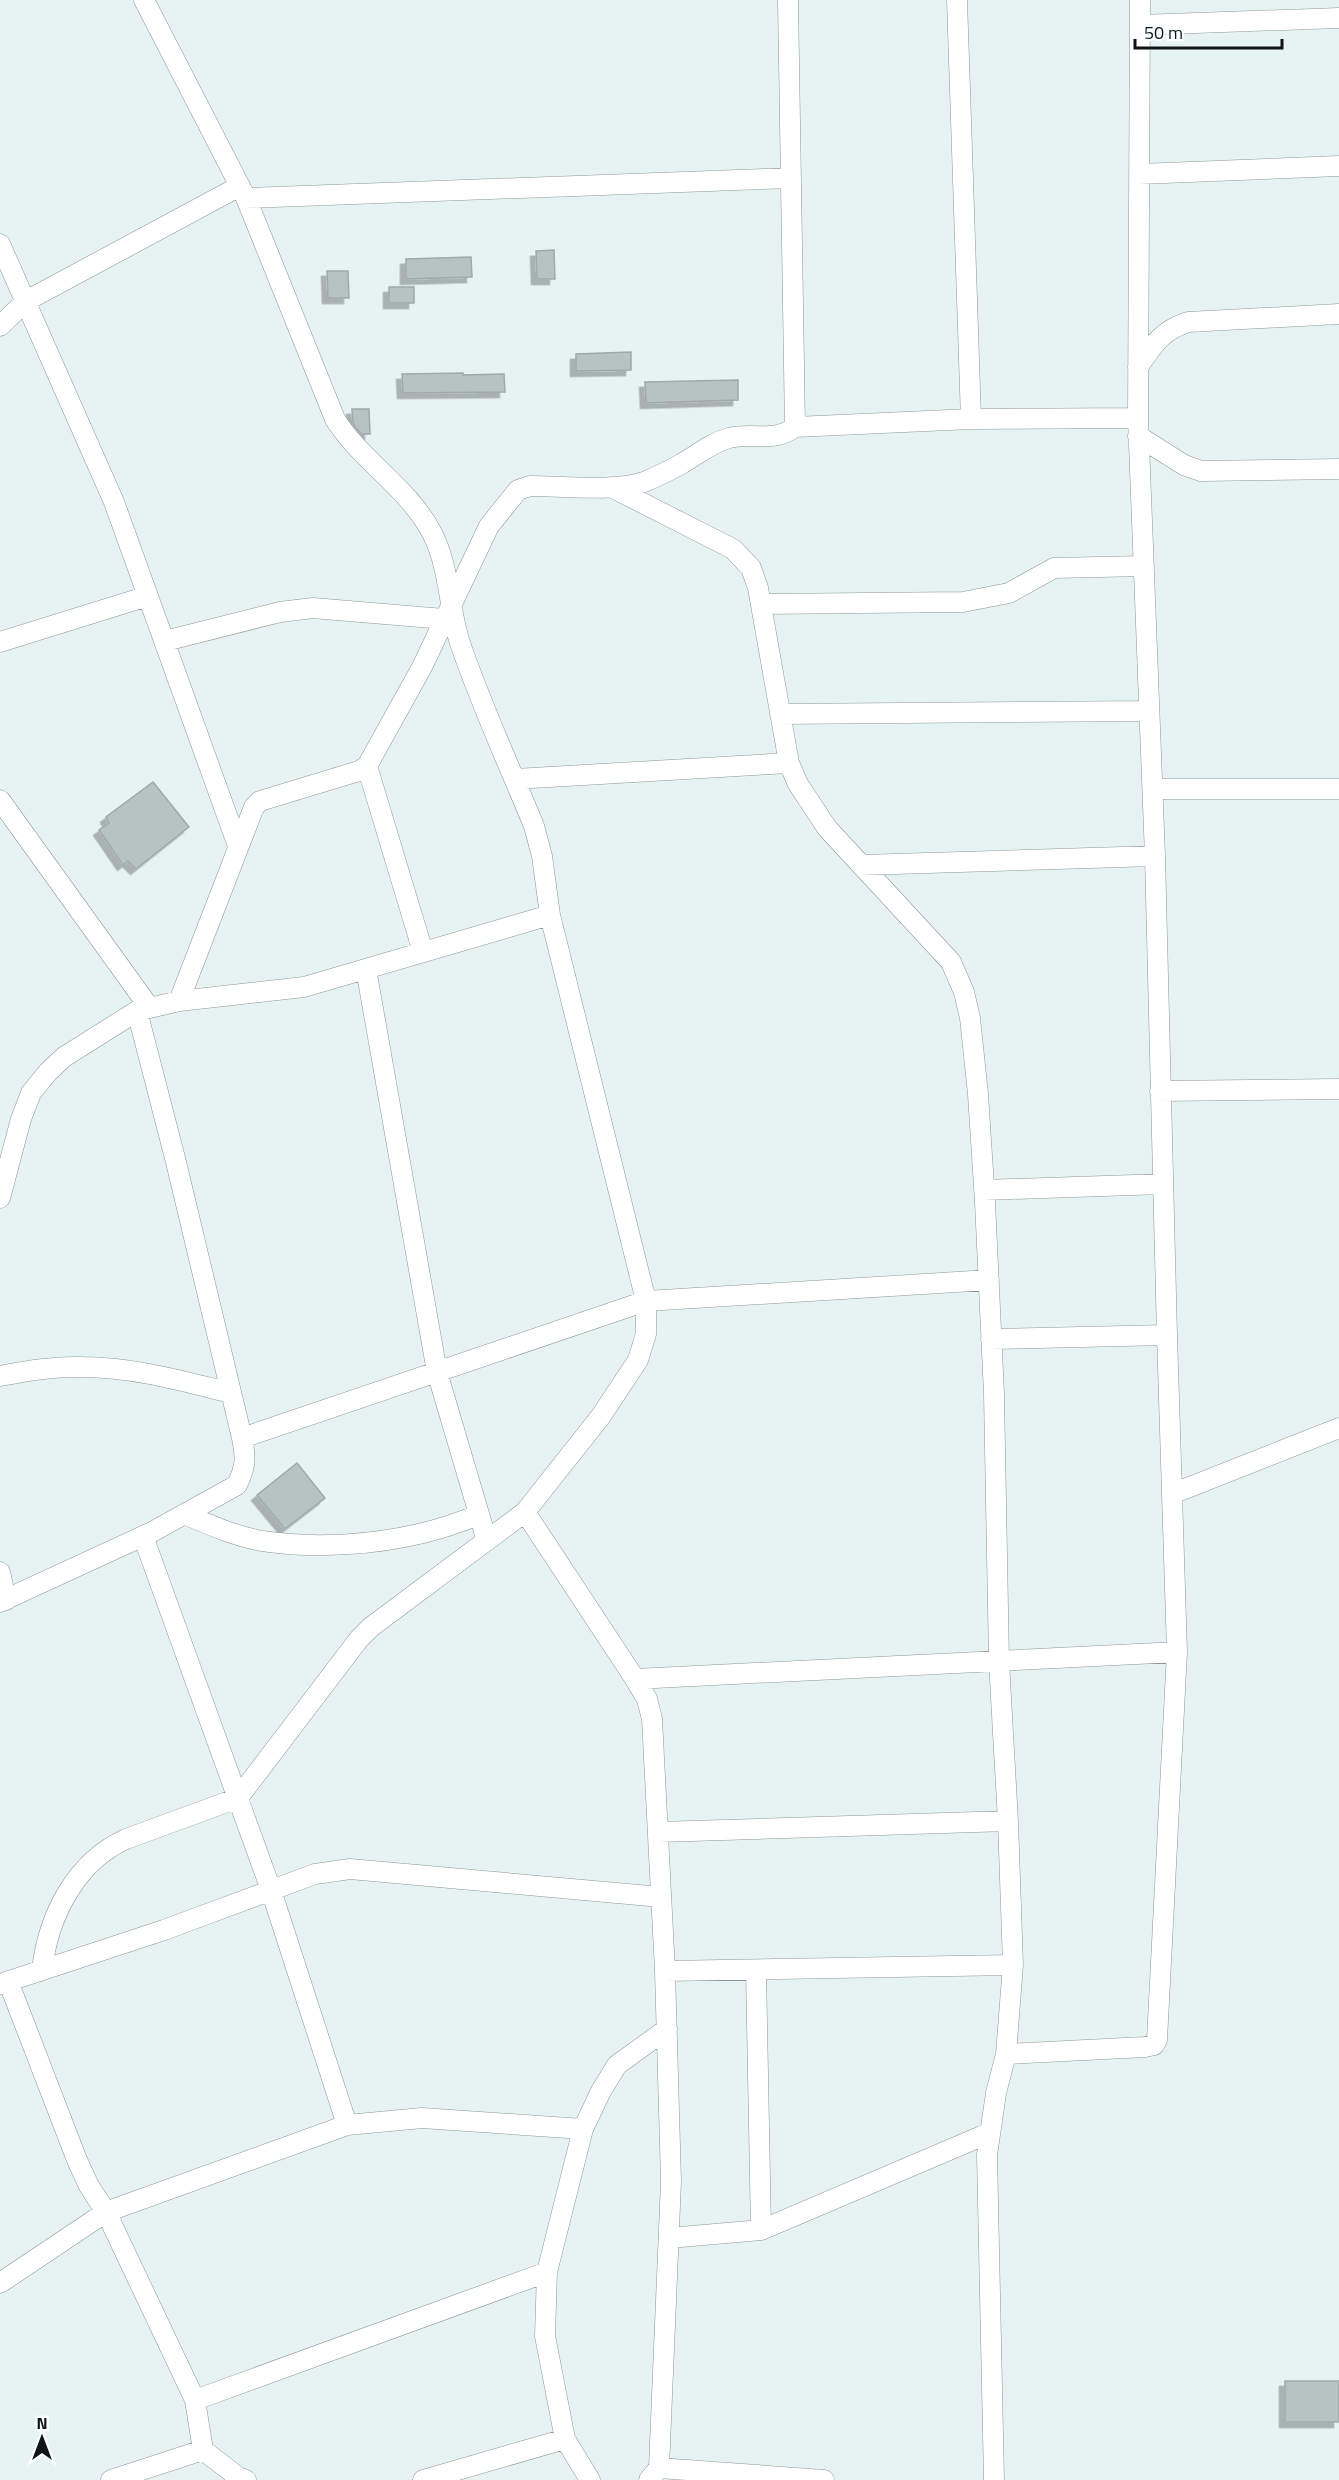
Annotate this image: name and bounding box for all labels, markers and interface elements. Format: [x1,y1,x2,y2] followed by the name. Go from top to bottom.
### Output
[1135,12,1282,50] scale bar
[1144,19,1183,46] text: 50 m
[12,2408,72,2468] north arrow
[36,2411,48,2435] text: N

